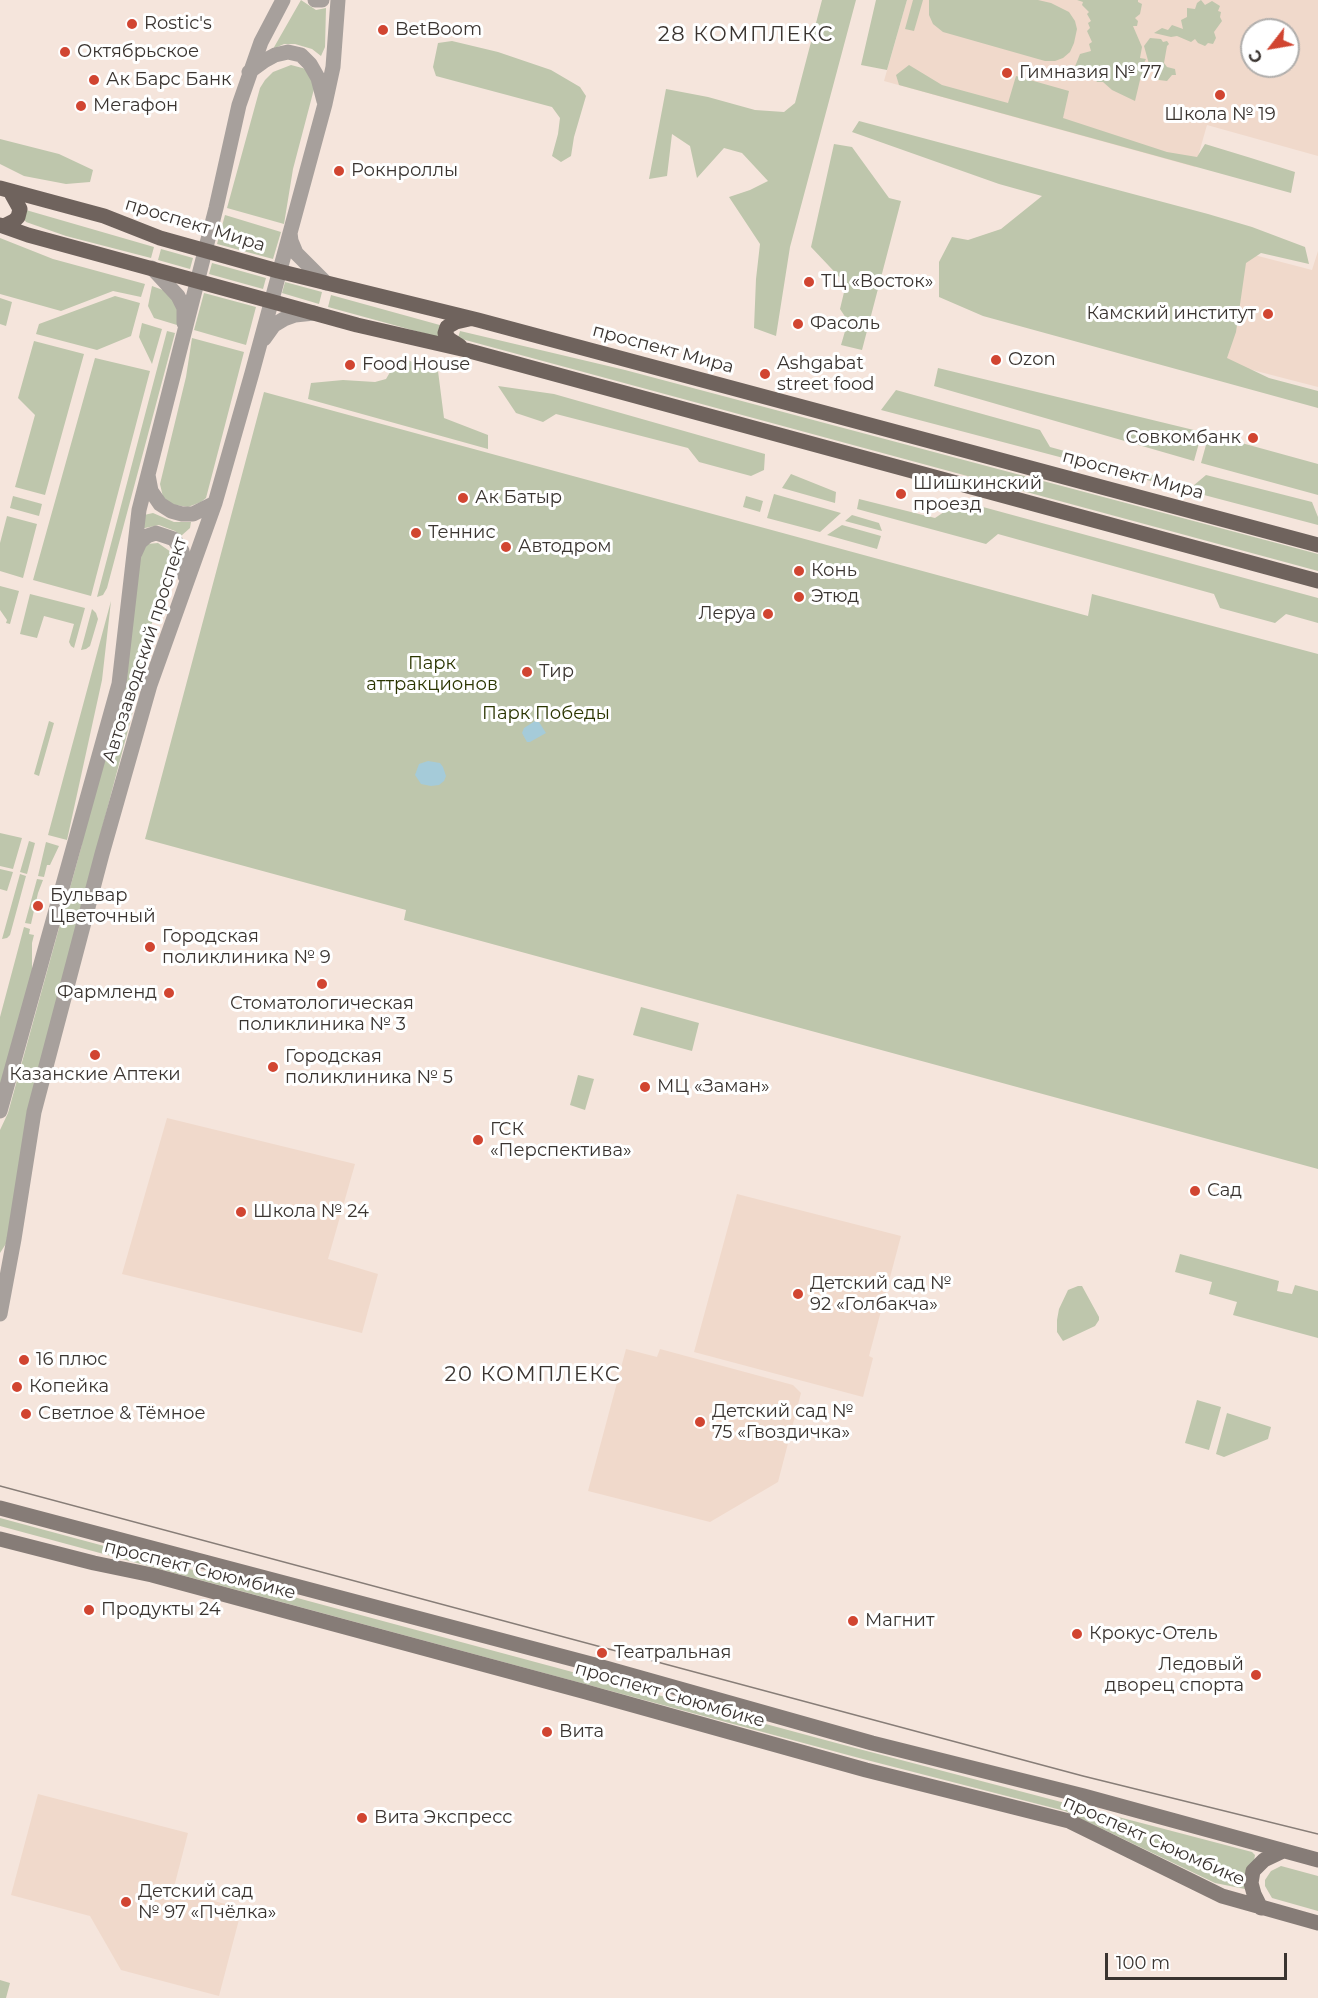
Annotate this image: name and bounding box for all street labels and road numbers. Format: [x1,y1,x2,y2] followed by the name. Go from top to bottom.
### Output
[122,193,268,257] street label: проспект Мира
[590,320,736,378] street label: проспект Мира
[1060,446,1206,504] street label: проспект Мира
[98,534,192,766] street label: Автозаводский проспект
[102,1536,298,1604] street label: проспект Сююмбике
[573,1658,767,1732] street label: проспект Сююмбике
[1060,1791,1248,1891] street label: проспект Сююмбике

